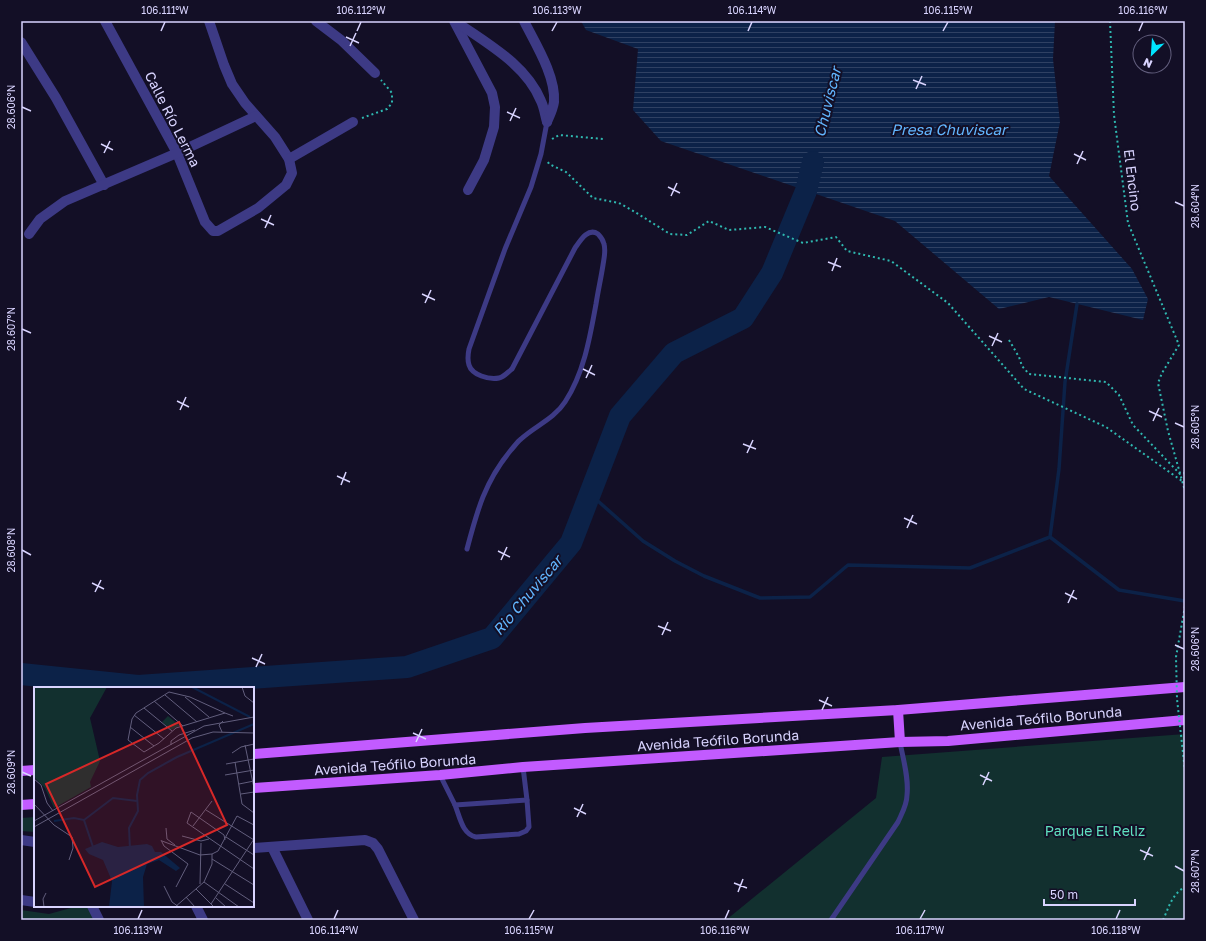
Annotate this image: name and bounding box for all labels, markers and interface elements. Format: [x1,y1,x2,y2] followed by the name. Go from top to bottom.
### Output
[141,4,189,16] text: 106.111°W
[336,4,386,16] text: 106.112°W
[532,4,582,16] text: 106.113°W
[728,4,777,16] text: 106.114°W
[923,4,973,16] text: 106.115°W
[1118,4,1168,16] text: 106.116°W
[1132,34,1172,74] north arrow
[1141,56,1154,71] text: N
[810,63,845,139] water label: Chuviscar
[142,68,204,170] street label: Calle Río Lerma
[5,85,17,129] text: 28.606°N
[891,120,1009,138] water label: Presa Chuviscar
[1121,148,1145,212] street label: El Encino
[1189,184,1201,228] text: 28.604°N
[5,307,17,351] text: 28.607°N
[1189,405,1201,449] text: 28.605°N
[5,528,17,572] text: 28.608°N
[488,550,567,638] water label: Rio Chuviscar
[1189,627,1201,671] text: 28.606°N
[34,687,254,907] inset map
[959,702,1123,734] street label: Avenida Teófilo Borunda
[636,726,800,754] street label: Avenida Teófilo Borunda
[5,750,17,794] text: 28.609°N
[313,750,477,778] street label: Avenida Teófilo Borunda
[1045,822,1145,839] park label: Parque El Reliz
[1189,849,1201,893] text: 28.607°N
[1044,881,1135,907] scale bar
[1050,887,1078,902] text: 50 m
[113,924,163,936] text: 106.113°W
[310,924,359,936] text: 106.114°W
[504,924,554,936] text: 106.115°W
[700,924,750,936] text: 106.116°W
[896,924,945,936] text: 106.117°W
[1091,924,1141,936] text: 106.118°W

